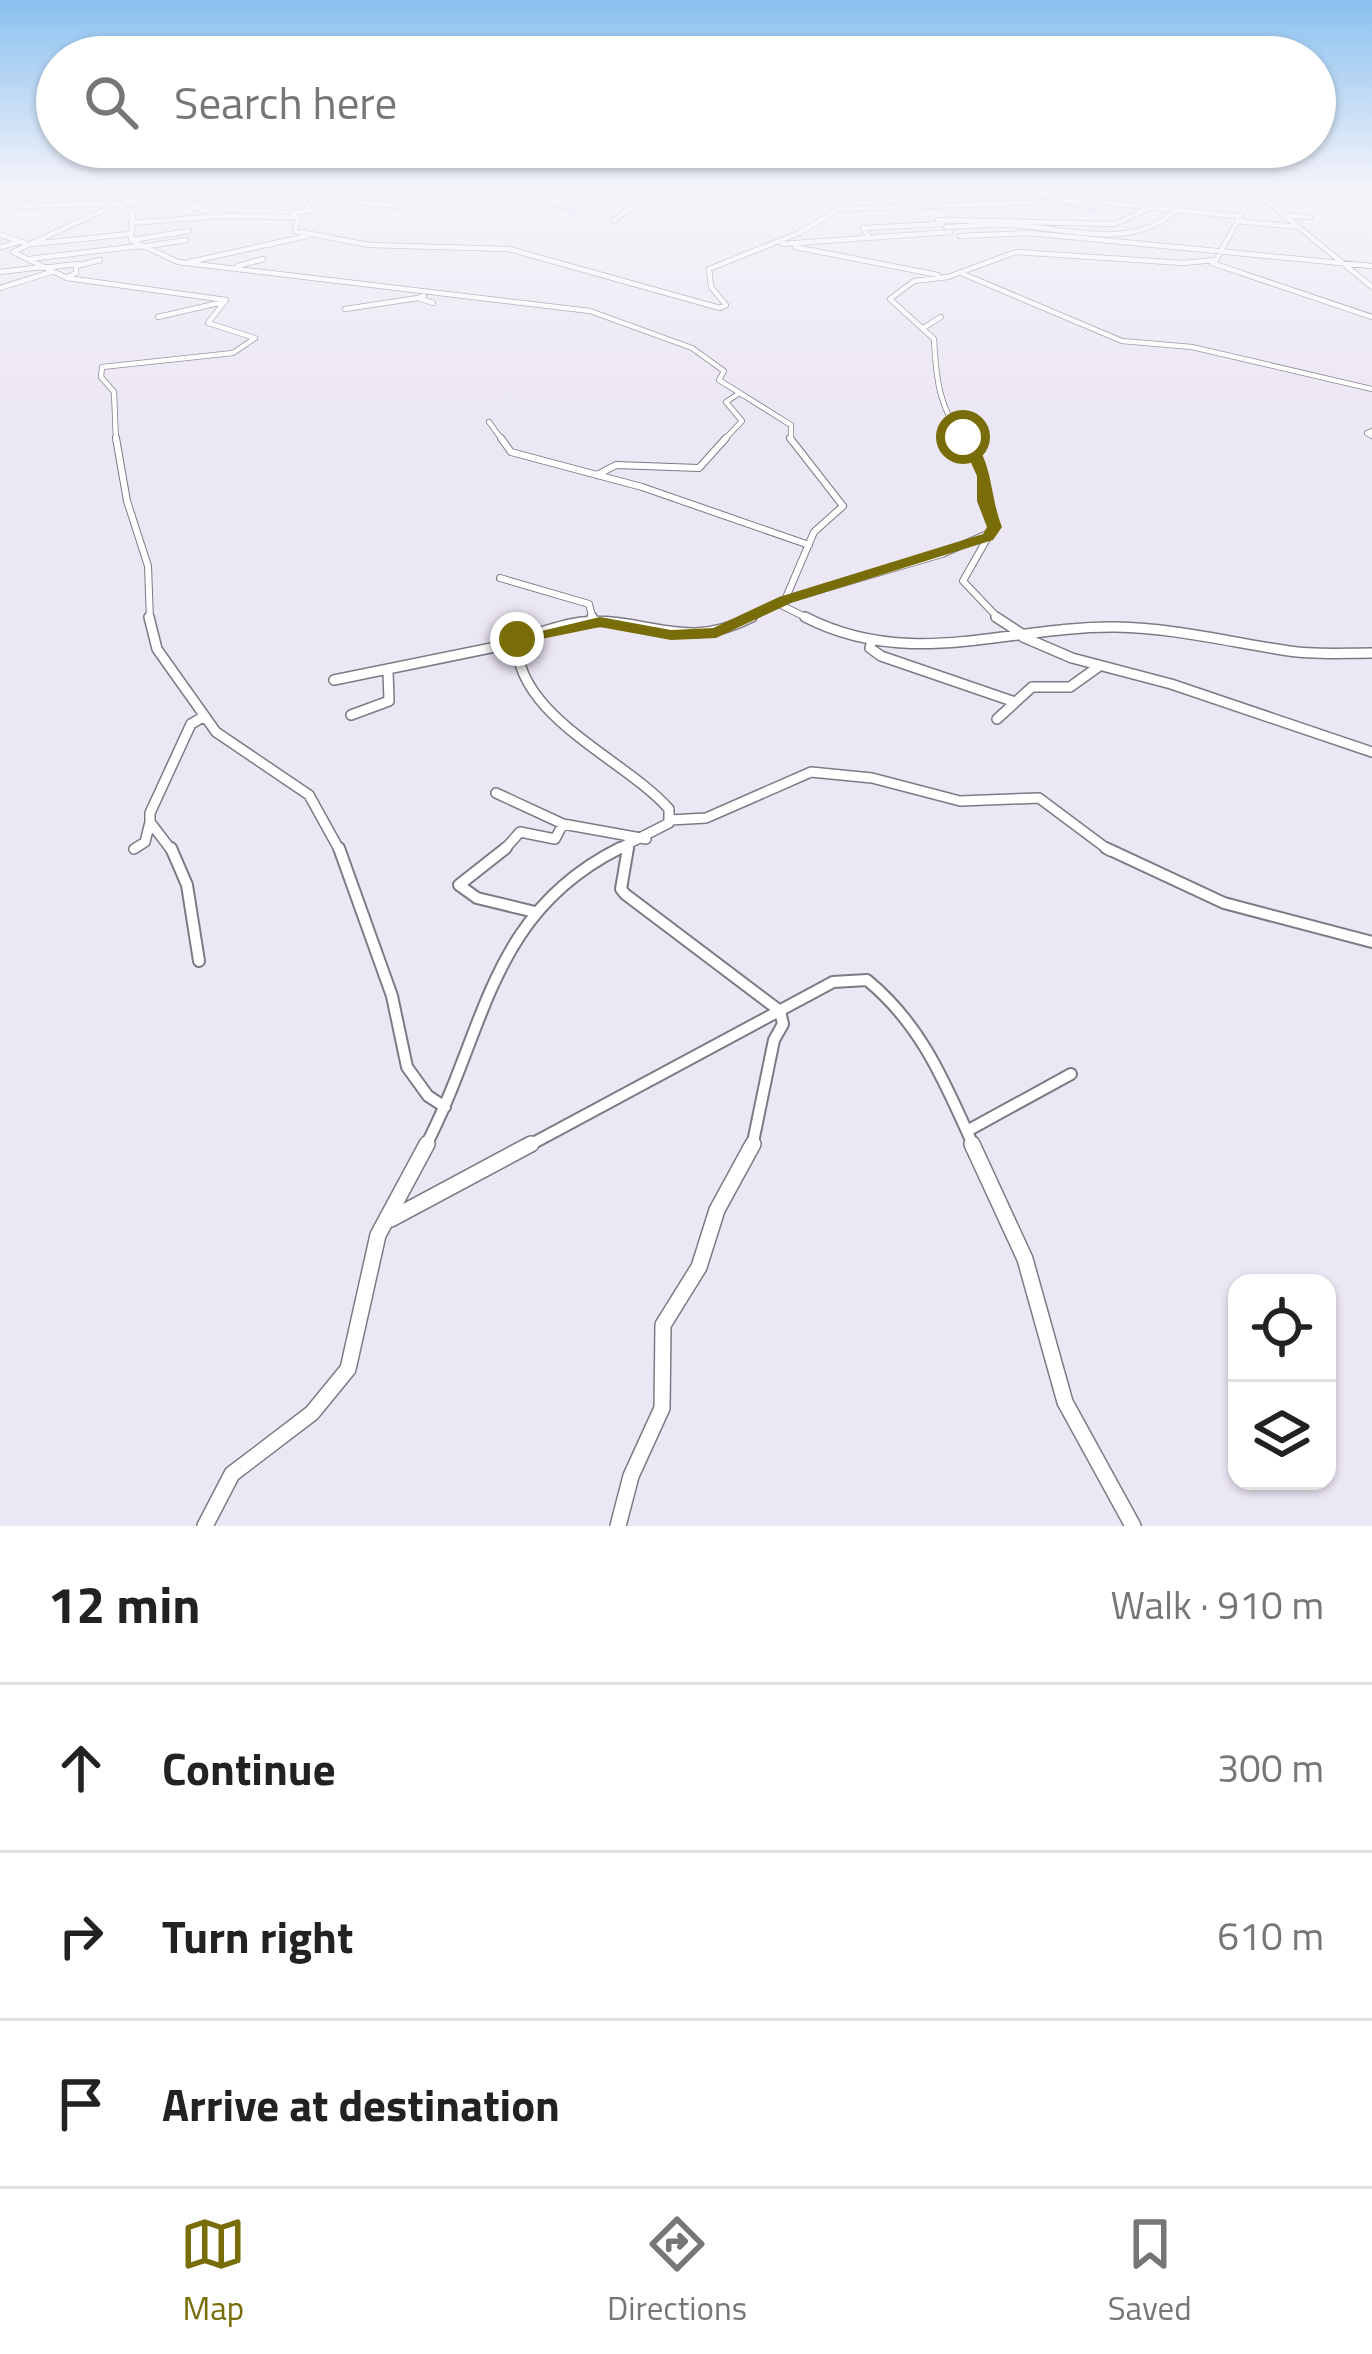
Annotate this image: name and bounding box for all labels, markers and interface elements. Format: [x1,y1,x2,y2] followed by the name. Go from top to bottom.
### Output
[36,36,1336,168] search box
[174,68,397,136] text: Search here
[78,69,144,135] icon: search
[936,410,990,464] route start
[490,612,544,666] route end
[1228,1274,1336,1490] map controls
[1228,1274,1336,1382] button: locate
[1228,1382,1336,1490] button: layers
[48,1565,201,1643] text: 12 min
[1110,1575,1324,1634] text: Walk · 910 m
[162,1734,336,1802] text: Continue
[48,1735,114,1801] icon: ahead
[1217,1738,1324,1797] text: 300 m
[162,1902,353,1970] text: Turn right
[48,1903,114,1969] icon: right
[1217,1906,1324,1965] text: 610 m
[162,2070,560,2138] text: Arrive at destination
[48,2071,114,2137] icon: arrive
[180,2211,246,2333] tab: Map
[607,2211,747,2333] tab: Directions
[1108,2211,1192,2333] tab: Saved

